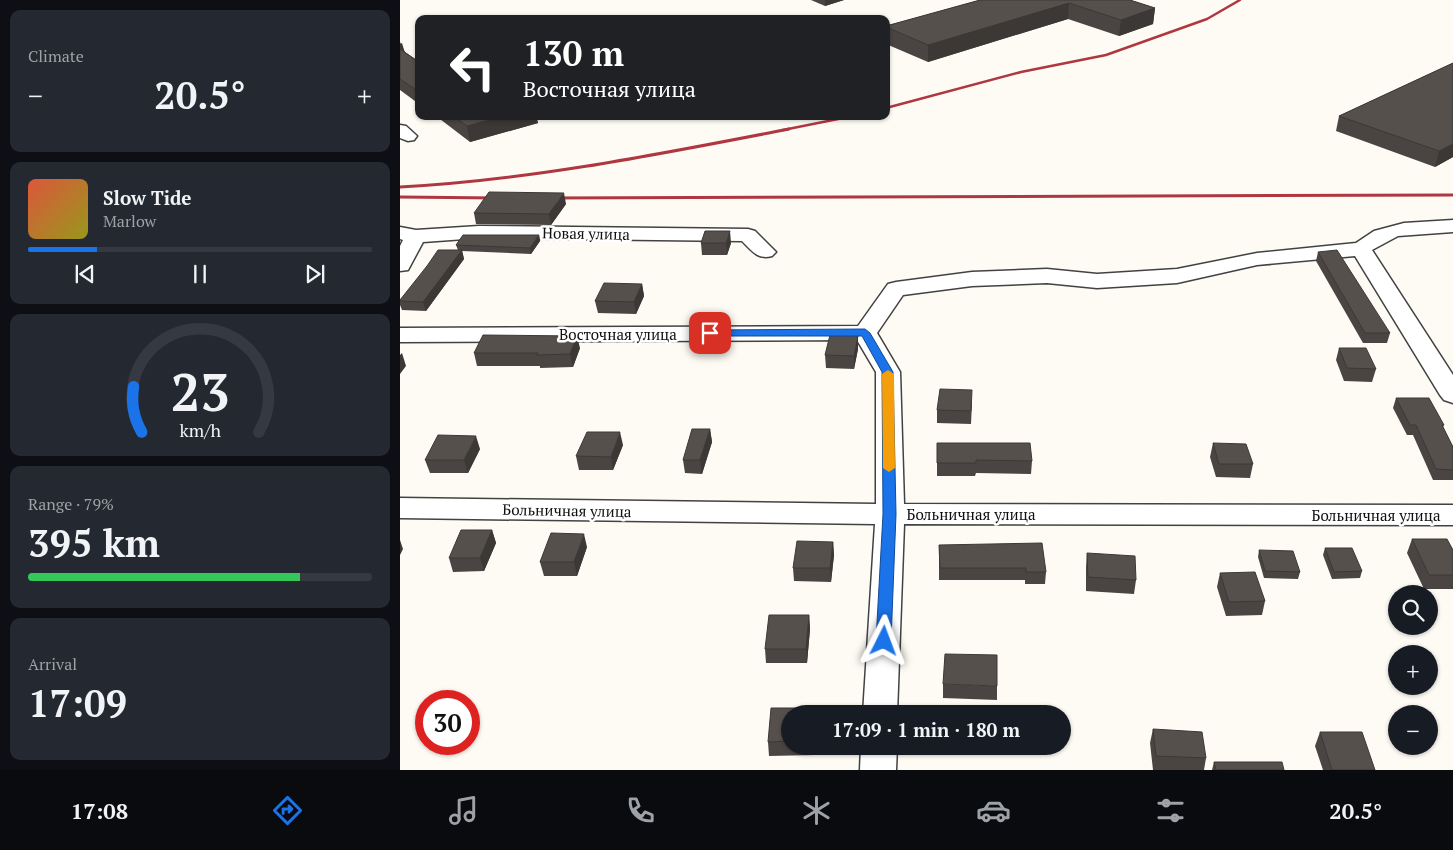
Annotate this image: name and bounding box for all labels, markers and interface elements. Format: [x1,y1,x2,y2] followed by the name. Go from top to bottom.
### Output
[523,30,624,76] text: 130 m
[440,35,505,100] icon: left
[28,45,84,67] text: Climate
[154,70,246,120] text: 20.5°
[523,74,696,103] text: Восточная улица
[28,77,43,114] text: −
[357,77,372,114] text: +
[103,185,192,210] text: Slow Tide
[103,210,156,232] text: Marlow
[542,222,630,244] street label: Новая улица
[71,260,99,288] icon: previous
[186,260,214,288] icon: pause
[301,260,329,288] icon: next
[689,312,731,354] pin
[696,319,724,347] icon: arrive
[559,324,677,344] street label: Восточная улица
[171,357,229,426] text: 23
[179,418,221,442] text: km/h
[28,493,114,515] text: Range · 79%
[502,499,632,521] street label: Больничная улица
[906,504,1036,524] street label: Больничная улица
[1311,505,1441,525] street label: Больничная улица
[28,518,160,568] text: 395 km
[1388,585,1438,755] map controls
[1388,585,1438,635] button: search
[857,614,909,666] position arrow
[1388,645,1438,695] button: +
[28,653,77,675] text: Arrival
[28,678,127,728] text: 17:09
[415,690,480,755] speed limit sign: 30
[1388,705,1438,755] button: −
[832,717,1020,742] text: 17:09 · 1 min · 180 m
[270,793,305,828] icon: directions
[446,793,481,828] icon: music
[623,793,658,828] icon: phone
[799,793,834,828] icon: climate
[976,793,1011,828] icon: car
[1153,793,1188,828] icon: filters
[71,796,128,825] text: 17:08
[1329,796,1382,825] text: 20.5°

